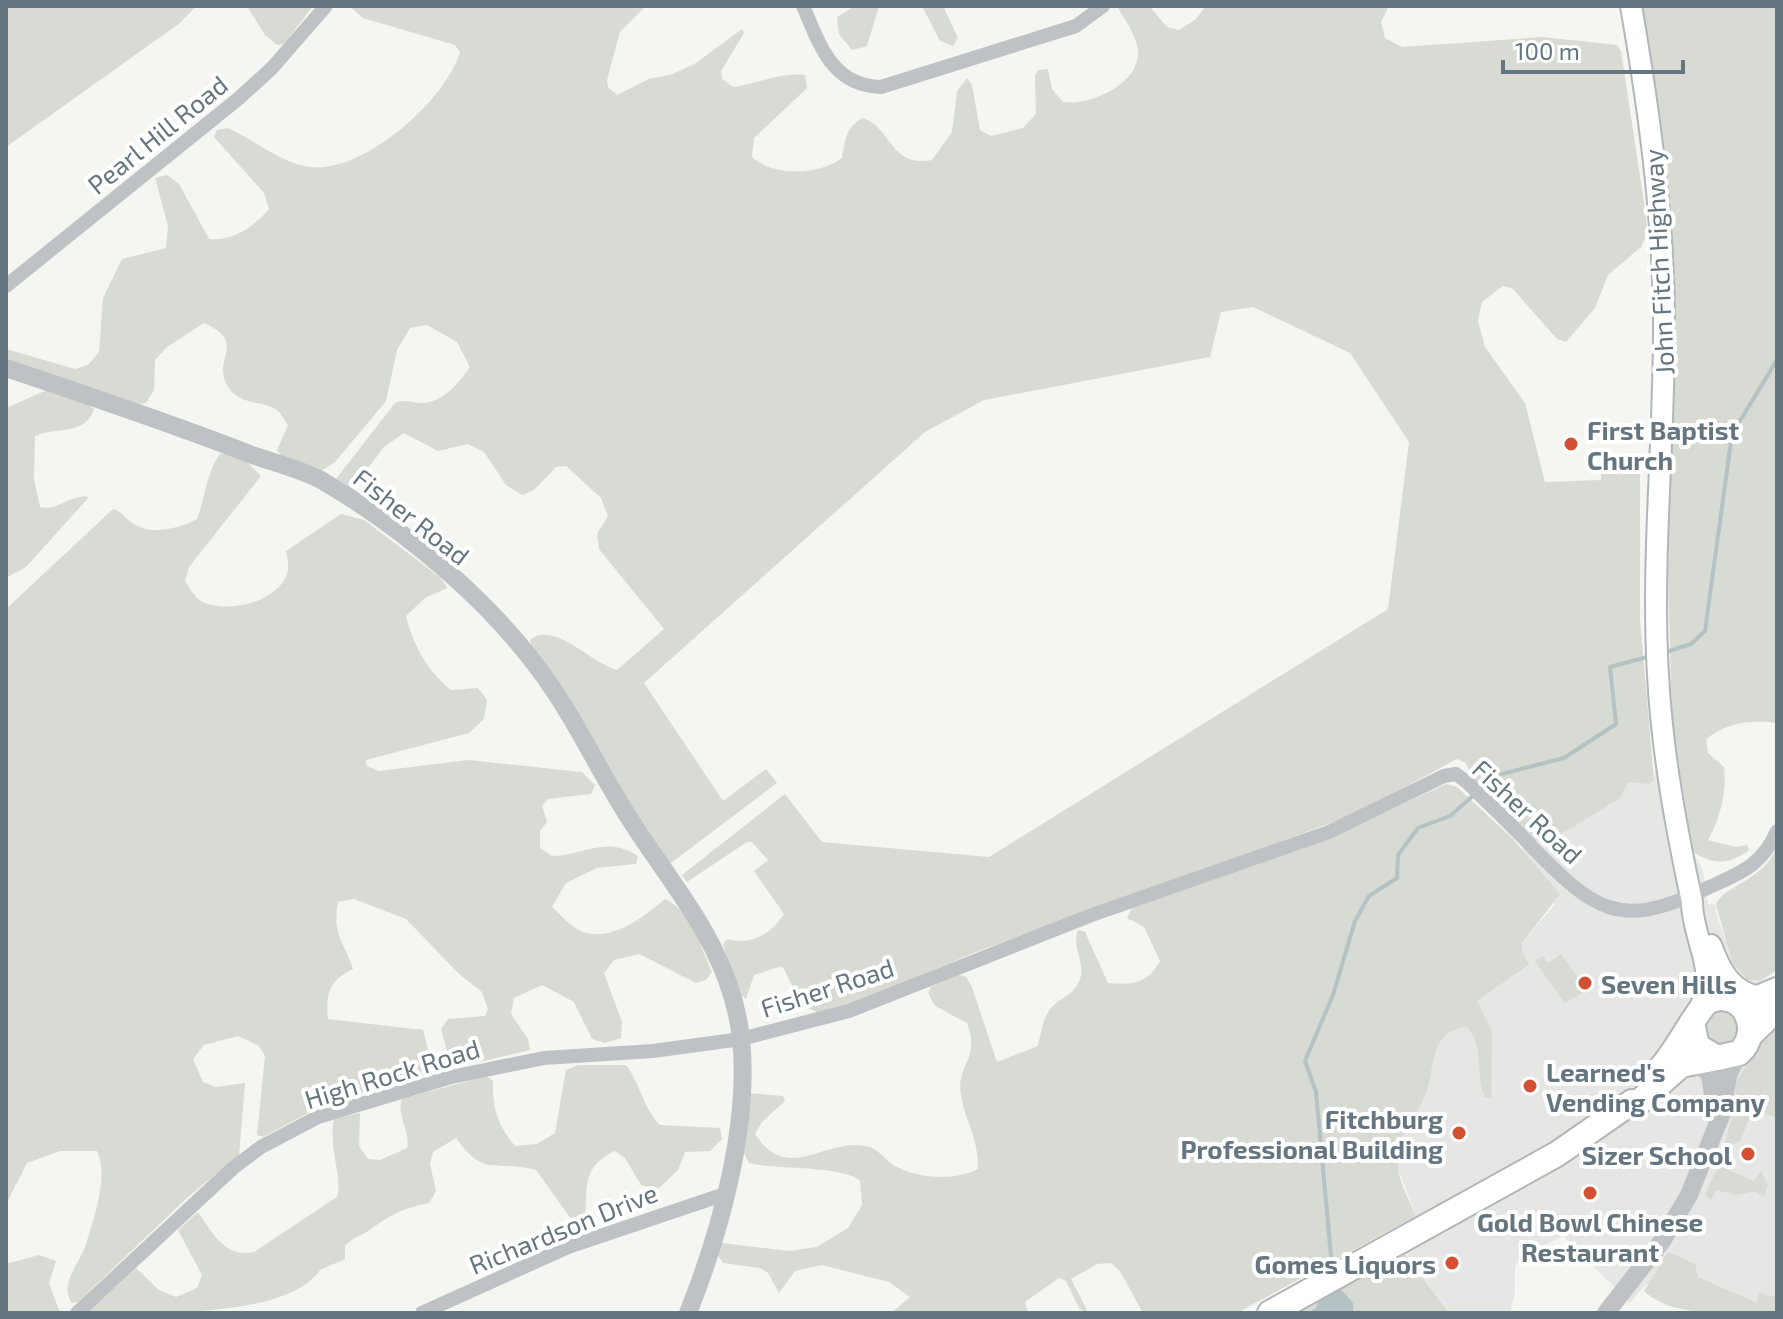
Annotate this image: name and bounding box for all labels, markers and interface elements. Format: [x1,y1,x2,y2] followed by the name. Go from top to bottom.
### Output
[1503,24,1683,74] scale bar
[1515,36,1580,65] text: 100 m
[81,68,233,200] street label: Pearl Hill Road
[1637,148,1679,376] street label: John Fitch Highway
[1587,414,1740,475] place label: First Baptist Church
[1562,435,1580,453] marker: First Baptist Church
[348,461,476,571] street label: Fisher Road
[1467,753,1589,869] street label: Fisher Road
[756,951,898,1023] street label: Fisher Road
[1601,968,1737,999] place label: Seven Hills
[1576,974,1594,992] marker: Seven Hills
[301,1032,483,1114] street label: High Rock Road
[1546,1056,1766,1118] place label: Learned's Vending Company
[1521,1077,1539,1095] marker: Learned's Vending Company
[1180,1103,1443,1164] place label: Fitchburg Professional Building
[1450,1124,1468,1142] marker: Fitchburg Professional Building
[1582,1139,1732,1170] place label: Sizer School
[1739,1145,1757,1163] marker: Sizer School
[464,1176,662,1280] street label: Richardson Drive
[1581,1184,1599,1202] marker: Gold Bowl Chinese Restaurant
[1477,1206,1703,1267] place label: Gold Bowl Chinese Restaurant
[1255,1248,1436,1279] place label: Gomes Liquors
[1443,1254,1461,1272] marker: Gomes Liquors

